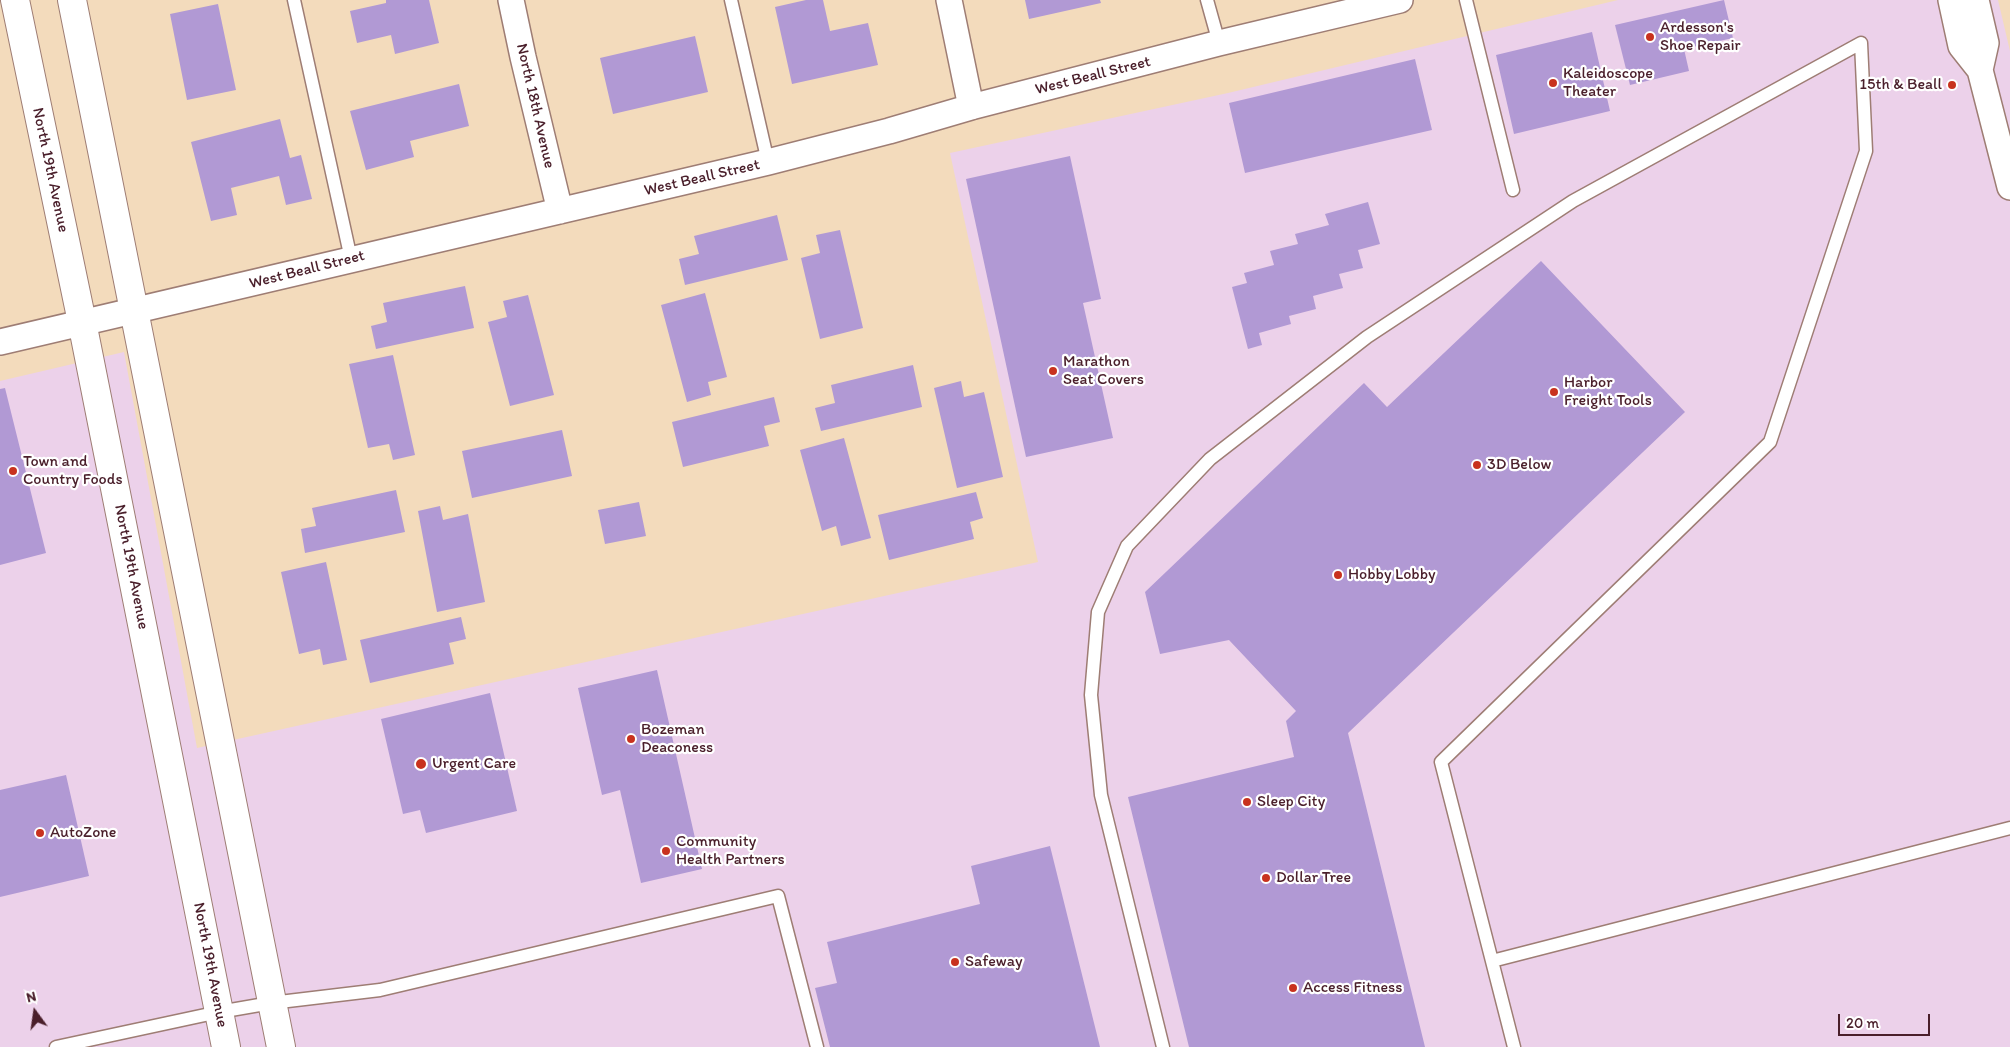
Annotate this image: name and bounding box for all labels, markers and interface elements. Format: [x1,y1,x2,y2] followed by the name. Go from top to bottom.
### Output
[1660,18,1741,56] place label: Ardesson's Shoe Repair
[1644,31,1656,43] marker: Ardesson's Shoe Repair
[511,42,559,170] street label: North 18th Avenue
[1033,52,1153,100] street label: West Beall Street
[1563,64,1653,102] place label: Kaleidoscope Theater
[1860,75,1942,95] place label: 15th & Beall
[1547,77,1559,89] marker: Kaleidoscope Theater
[1946,79,1958,91] marker: 15th & Beall
[27,106,73,234] street label: North 19th Avenue
[642,155,762,201] street label: West Beall Street
[247,246,367,294] street label: West Beall Street
[1063,352,1144,390] place label: Marathon Seat Covers
[1047,365,1059,377] marker: Marathon Seat Covers
[1564,373,1652,411] place label: Harbor Freight Tools
[1548,386,1560,398] marker: Harbor Freight Tools
[23,452,123,490] place label: Town and Country Foods
[1487,455,1551,475] place label: 3D Below
[1471,459,1483,471] marker: 3D Below
[7,465,19,477] marker: Town and Country Foods
[109,503,153,631] street label: North 19th Avenue
[1348,565,1436,585] place label: Hobby Lobby
[1332,569,1344,581] marker: Hobby Lobby
[641,720,713,758] place label: Bozeman Deaconess
[625,733,637,745] marker: Bozeman Deaconess
[432,754,516,774] place label: Urgent Care
[414,757,428,771] marker: Urgent Care
[1257,792,1325,812] place label: Sleep City
[1241,796,1253,808] marker: Sleep City
[50,823,116,843] place label: AutoZone
[34,827,46,839] marker: AutoZone
[676,832,785,870] place label: Community Health Partners
[660,845,672,857] marker: Community Health Partners
[1276,868,1351,888] place label: Dollar Tree
[1260,872,1272,884] marker: Dollar Tree
[188,901,232,1029] street label: North 19th Avenue
[965,952,1023,972] place label: Safeway
[949,956,961,968] marker: Safeway
[1303,978,1402,998] place label: Access Fitness
[1287,982,1299,994] marker: Access Fitness
[10,987,60,1037] north arrow
[25,988,38,1006] text: N
[1840,1004,1932,1036] scale bar
[1846,1014,1879,1032] text: 20 m

